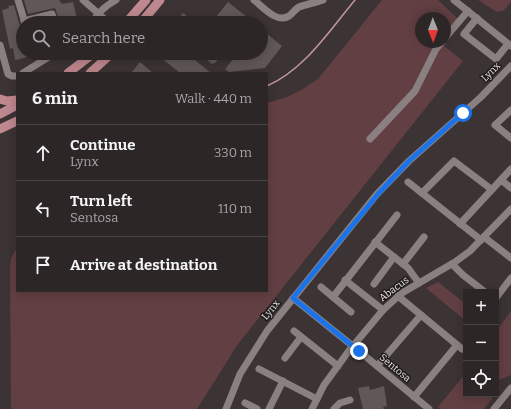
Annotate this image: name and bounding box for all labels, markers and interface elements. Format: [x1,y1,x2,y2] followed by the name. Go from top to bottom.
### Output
[415,12,451,48] north arrow
[16,16,268,60] search box
[30,27,52,49] icon: search
[62,29,145,47] text: Search here
[479,60,503,84] street label: Lynx
[32,88,78,109] text: 6 min
[175,91,252,106] text: Walk · 440 m
[454,104,472,122] route start
[70,136,136,154] text: Continue
[32,142,54,164] icon: ahead
[214,145,252,160] text: 330 m
[70,154,99,169] text: Lynx
[70,192,132,210] text: Turn left
[32,198,54,220] icon: left
[218,201,252,216] text: 110 m
[70,210,118,225] text: Sentosa
[32,254,54,276] icon: arrive
[70,256,217,274] text: Arrive at destination
[377,274,411,304] street label: Abacus
[463,289,499,397] map controls
[463,289,499,325] button: +
[259,297,283,322] street label: Lynx
[463,325,499,361] button: −
[350,342,368,360] route end
[377,351,413,385] street label: Sentosa
[463,361,499,397] button: locate

